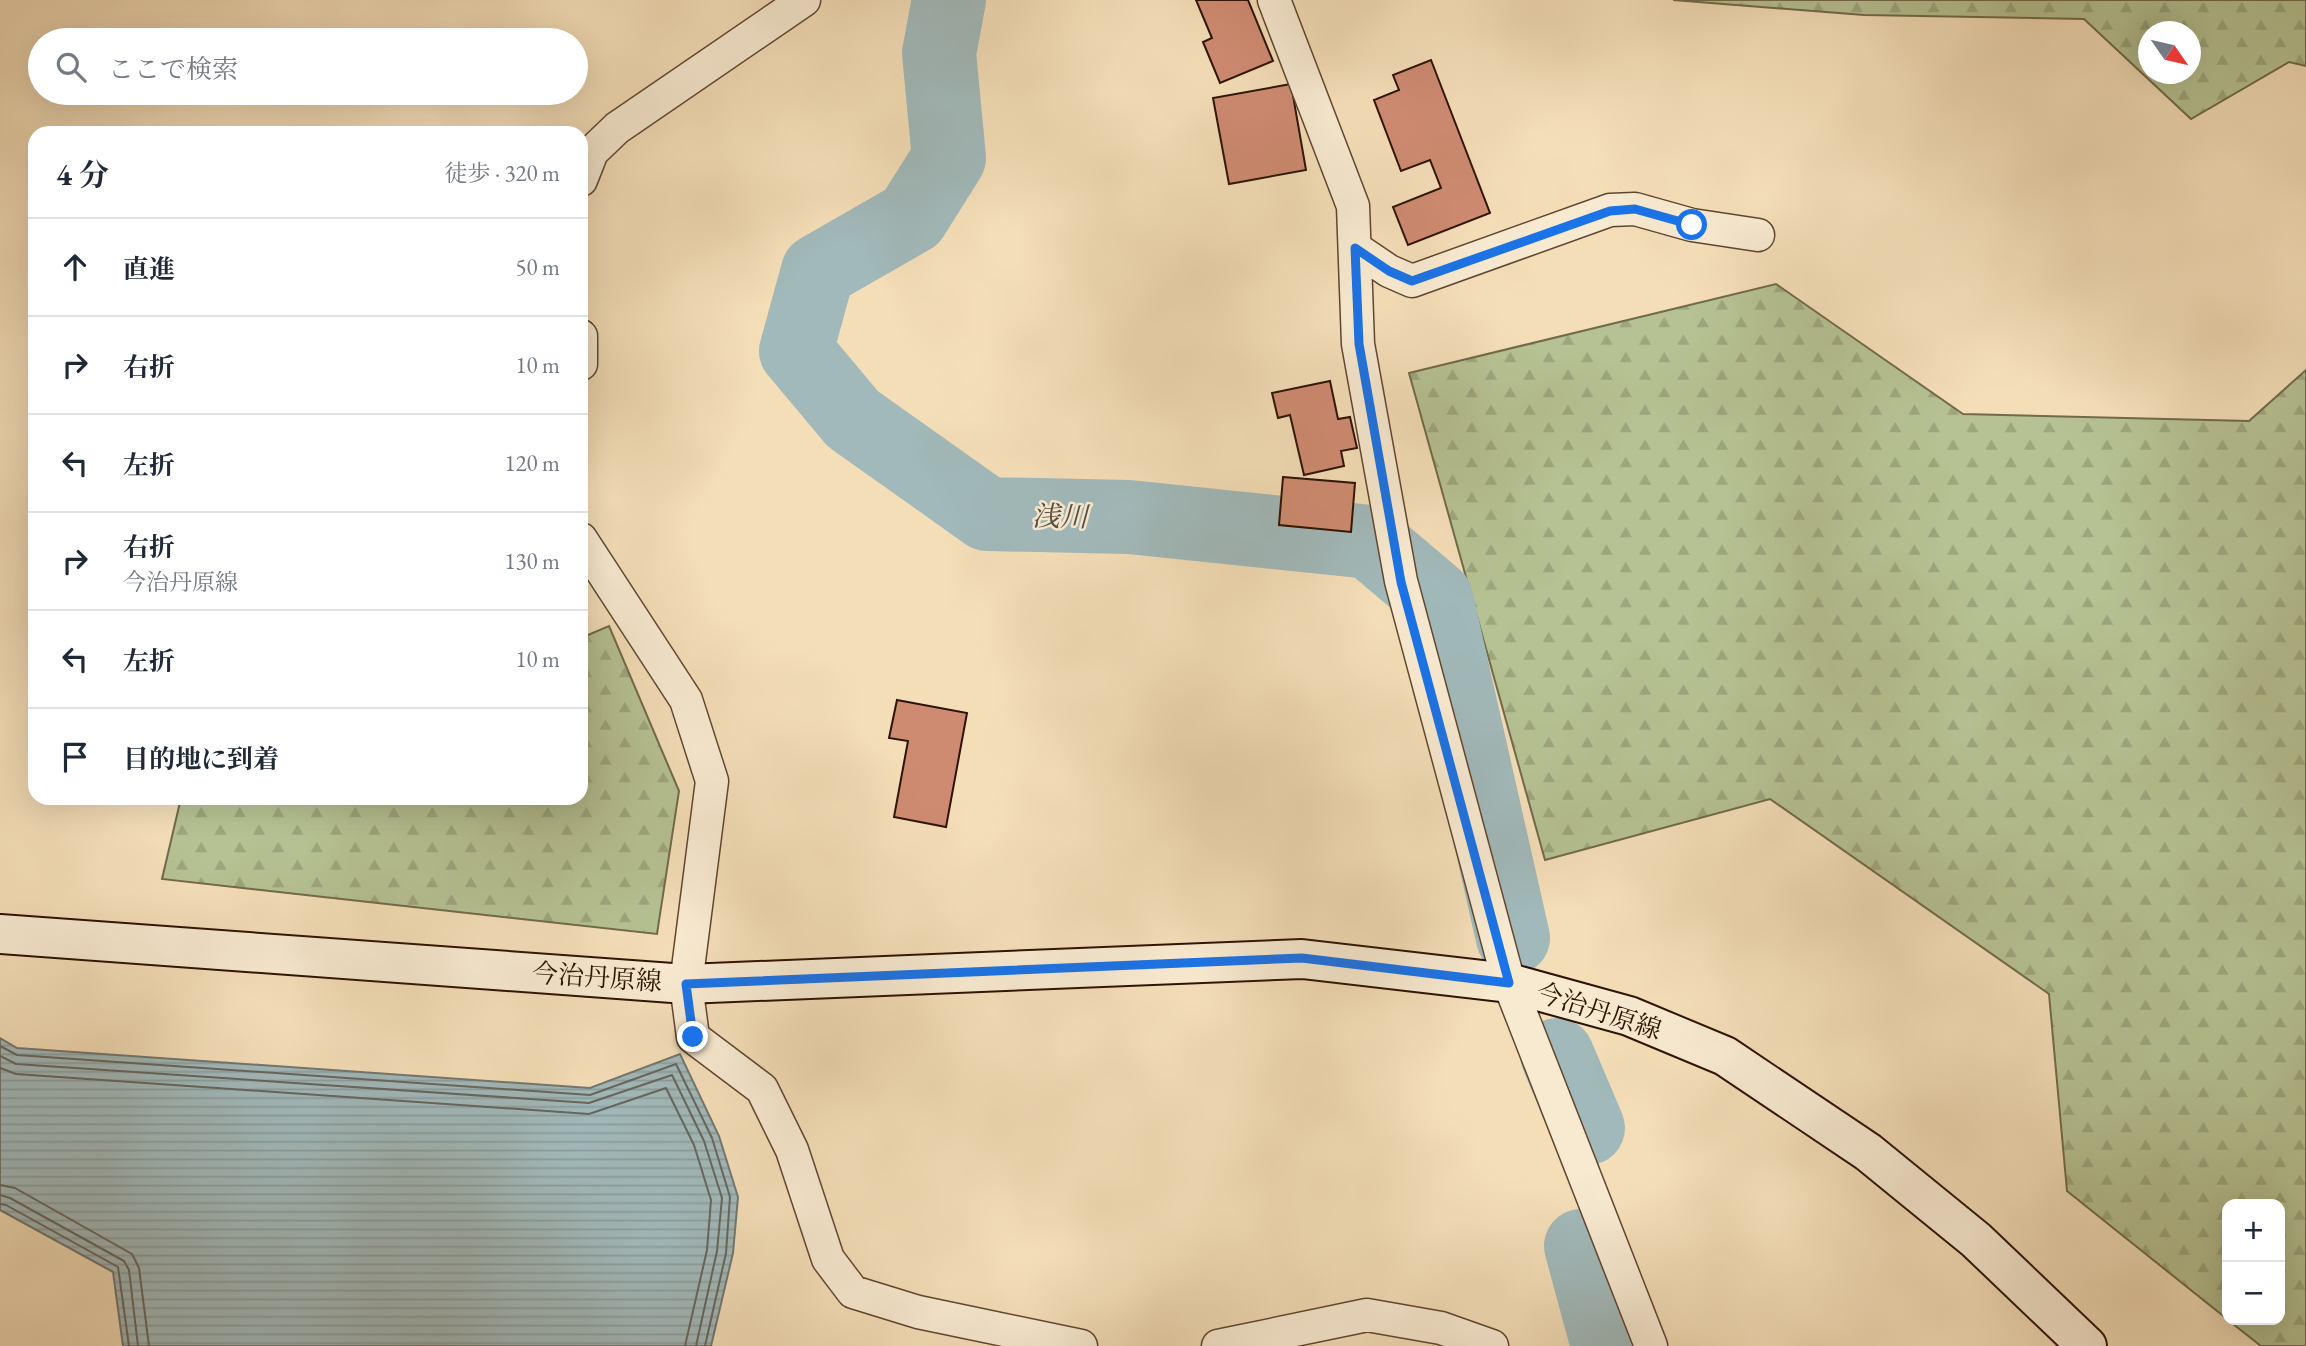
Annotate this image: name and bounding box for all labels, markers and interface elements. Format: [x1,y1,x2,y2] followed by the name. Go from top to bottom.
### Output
[2138,21,2201,84] north arrow
[28,28,588,105] search box
[52,48,90,86] icon: search
[108,52,238,86] text: ここで検索
[56,155,109,194] text: 4 分
[445,158,560,188] text: 徒歩 · 320 m
[1676,209,1707,240] route start
[56,248,94,286] icon: ahead
[123,252,175,286] text: 直進
[515,252,560,282] text: 50 m
[56,346,94,384] icon: right
[123,350,175,384] text: 右折
[515,350,560,380] text: 10 m
[56,444,94,482] icon: left
[123,448,175,482] text: 左折
[504,448,560,478] text: 120 m
[1032,498,1091,535] water label: 浅川
[123,530,175,564] text: 右折
[56,542,94,580] icon: right
[504,546,560,576] text: 130 m
[123,567,238,597] text: 今治丹原線
[56,640,94,678] icon: left
[123,644,175,678] text: 左折
[515,644,560,674] text: 10 m
[56,738,94,776] icon: arrive
[123,742,279,776] text: 目的地に到着
[531,956,663,998] street label: 今治丹原線
[1532,975,1666,1047] street label: 今治丹原線
[677,1021,708,1052] route end
[2222,1199,2285,1325] map controls
[2222,1199,2285,1262] button: +
[2222,1262,2285,1325] button: −

